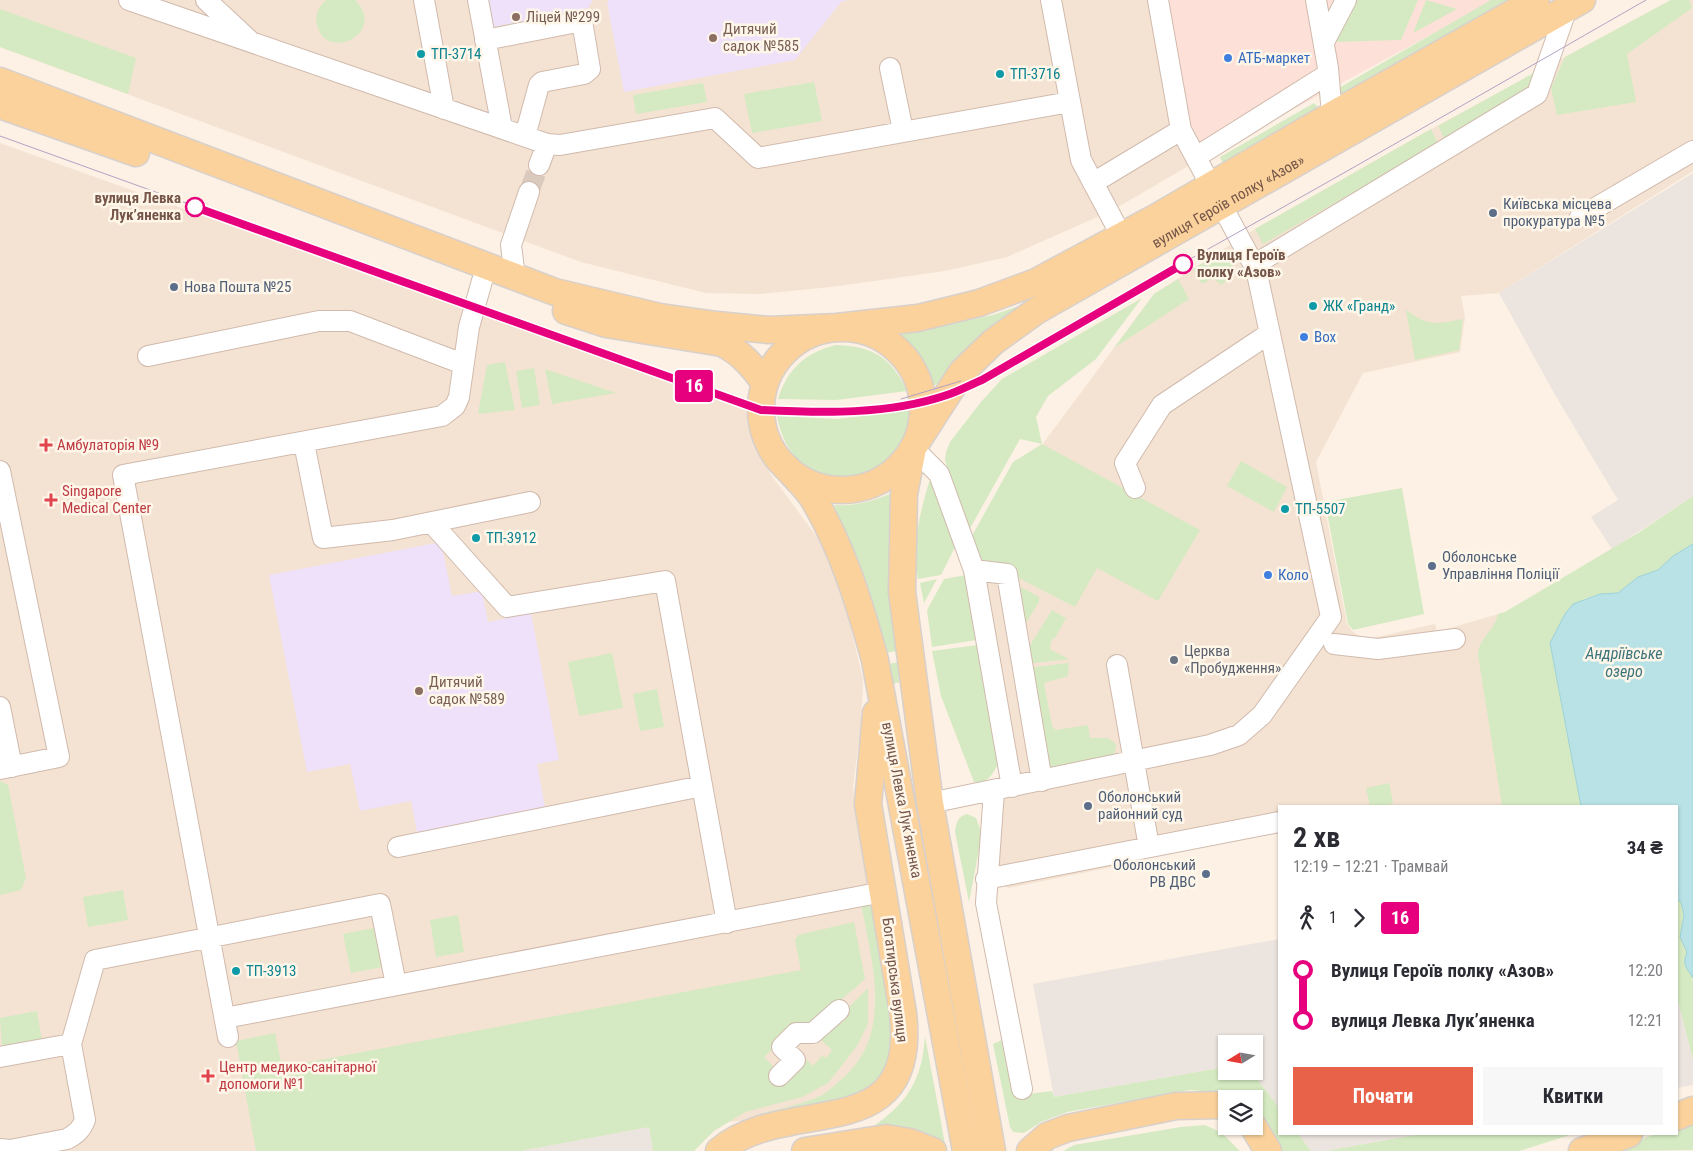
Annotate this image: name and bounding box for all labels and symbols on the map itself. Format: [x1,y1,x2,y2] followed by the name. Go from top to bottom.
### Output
[526,8,600,26] place label: Ліцей №299
[510,11,522,23] marker: Ліцей №299
[723,20,799,55] place label: Дитячий садок №585
[707,32,719,44] marker: Дитячий садок №585
[431,45,481,63] place label: ТП-3714
[415,48,427,60] marker: ТП-3714
[1238,49,1310,67] place label: АТБ-маркет
[1222,52,1234,64] marker: АТБ-маркет
[1010,65,1060,83] place label: ТП-3716
[994,68,1006,80] marker: ТП-3716
[1149,151,1308,252] street label: вулиця Героїв полку «Азов»
[95,189,181,224] place label: вулиця Левка Лукʼяненка
[1503,195,1612,230] place label: Київська місцева прокуратура №5
[185,197,205,217] marker: вулиця Левка Лукʼяненка
[1487,207,1499,219] marker: Київська місцева прокуратура №5
[1197,246,1286,281] place label: Вулиця Героїв полку «Азов»
[1173,254,1193,274] marker: Вулиця Героїв полку «Азов»
[184,278,291,296] place label: Нова Пошта №25
[168,281,180,293] marker: Нова Пошта №25
[1323,297,1395,315] place label: ЖК «Гранд»
[1307,300,1319,312] marker: ЖК «Гранд»
[1314,328,1337,346] place label: Box
[1298,331,1310,343] marker: Box
[672,370,716,402] line badge: 16
[57,436,159,454] place label: Амбулаторія №9
[39,438,53,452] marker: Амбулаторія №9
[62,482,152,517] place label: Singapore Medical Center
[44,493,58,507] marker: Singapore Medical Center
[1295,500,1345,518] place label: ТП-5507
[1279,503,1291,515] marker: ТП-5507
[486,529,536,547] place label: ТП-3912
[470,532,482,544] marker: ТП-3912
[1442,548,1560,583] place label: Оболонське Управління Поліції
[1426,560,1438,572] marker: Оболонське Управління Поліції
[1278,566,1309,584] place label: Коло
[1262,569,1274,581] marker: Коло
[1184,642,1281,677] place label: Церква «Пробудження»
[1584,644,1663,681] water label: Андріївське озеро
[1168,654,1180,666] marker: Церква «Пробудження»
[429,673,505,708] place label: Дитячий садок №589
[413,685,425,697] marker: Дитячий садок №589
[878,720,926,880] street label: вулиця Левка Лукʼяненка
[1098,788,1183,823] place label: Оболонський районний суд
[1082,800,1094,812] marker: Оболонський районний суд
[1113,856,1196,891] place label: Оболонський РВ ДВС
[1200,868,1212,880] marker: Оболонський РВ ДВС
[878,917,912,1043] street label: Богатирська вулиця
[246,962,296,980] place label: ТП-3913
[230,965,242,977] marker: ТП-3913
[1218,1035,1262,1080] north arrow
[219,1058,377,1093] place label: Центр медико-санітарної допомоги №1
[201,1069,215,1083] marker: Центр медико-санітарної допомоги №1

